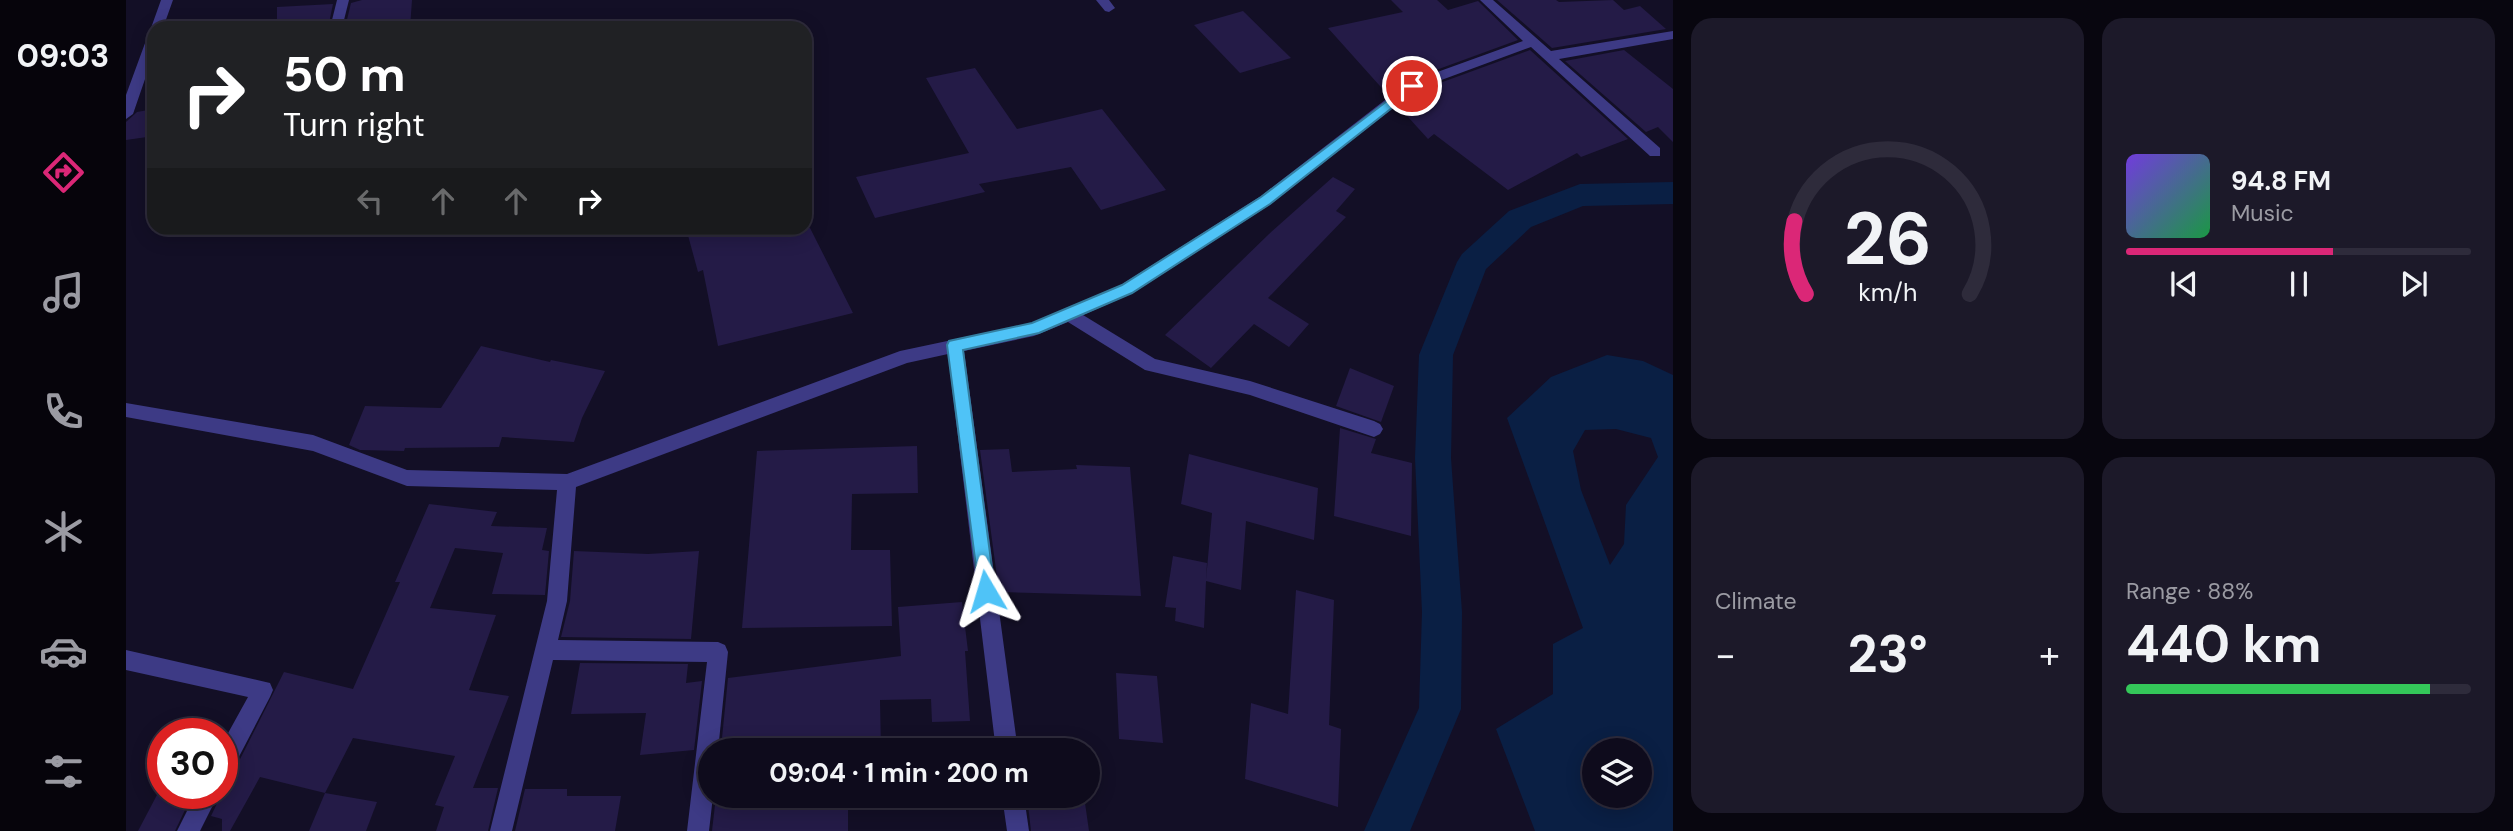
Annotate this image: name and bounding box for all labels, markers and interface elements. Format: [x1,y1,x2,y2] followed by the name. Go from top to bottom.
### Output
[17,35,109,77] text: 09:03
[283,42,406,106] text: 50 m
[168,49,259,140] icon: right
[1382,56,1442,116] pin
[1393,67,1431,105] icon: arrive
[283,104,425,146] text: Turn right
[39,148,88,197] icon: directions
[2231,164,2331,198] text: 94.8 FM
[351,182,389,220] icon: left
[424,182,462,220] icon: ahead
[497,182,535,220] icon: ahead
[570,182,608,220] icon: right
[1843,193,1932,288] text: 26
[2231,198,2294,228] text: Music
[2165,265,2203,303] icon: previous
[2280,265,2318,303] icon: pause
[2395,265,2433,303] icon: next
[39,268,88,317] icon: music
[1858,276,1917,309] text: km/h
[39,387,88,436] icon: phone
[39,507,88,556] icon: climate
[949,554,1023,628] position arrow
[2126,576,2253,606] text: Range · 88%
[1715,586,1797,616] text: Climate
[2126,610,2321,678] text: 440 km
[1847,620,1928,688] text: 23°
[39,627,88,676] icon: car
[1715,630,1736,680] text: −
[2039,630,2060,680] text: +
[147,718,238,809] speed limit sign: 30
[1582,738,1652,808] map controls
[1582,738,1652,808] button: layers
[39,747,88,796] icon: filters
[769,756,1029,790] text: 09:04 · 1 min · 200 m

